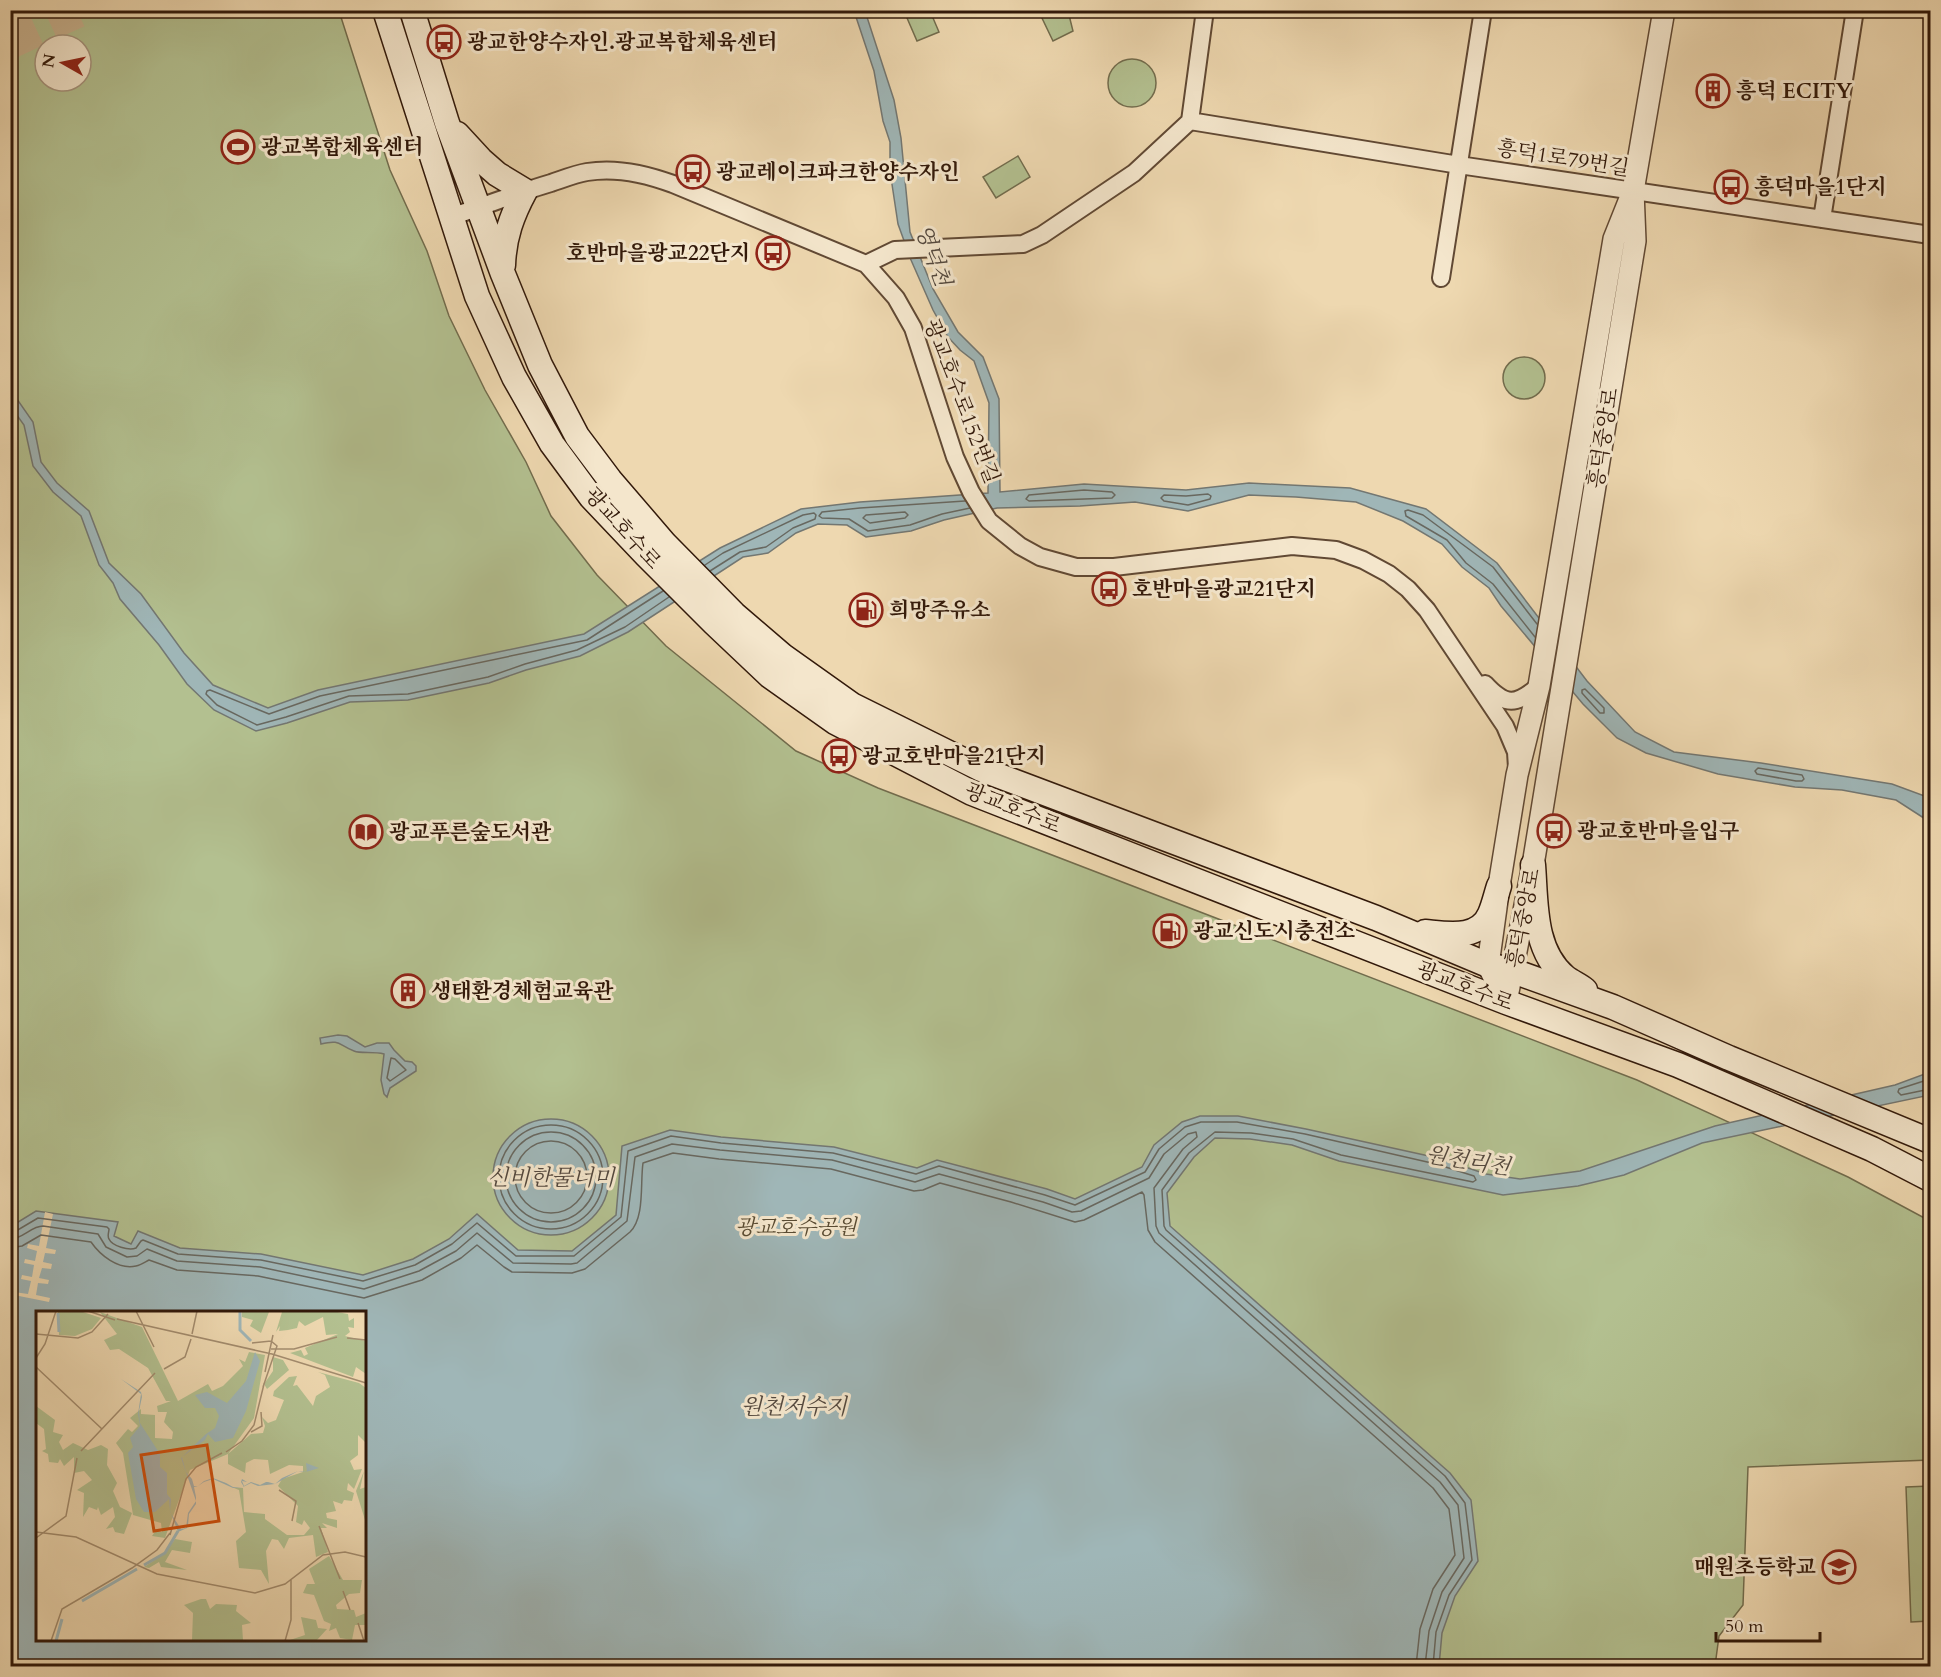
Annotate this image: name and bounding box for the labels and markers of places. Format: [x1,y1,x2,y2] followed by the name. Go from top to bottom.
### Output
[426,24,462,60] bus stop icon: 광교한양수자인.광교복합체육센터
[467,28,777,57] place label: 광교한양수자인.광교복합체육센터
[1695,73,1731,109] building icon: 흥덕 ECITY
[1736,77,1852,106] place label: 흥덕 ECITY
[220,129,256,165] sports icon: 광교복합체육센터
[261,133,423,162] place label: 광교복합체육센터
[675,154,711,190] bus stop icon: 광교레이크파크한양수자인
[716,158,959,187] place label: 광교레이크파크한양수자인
[1713,169,1749,205] bus stop icon: 흥덕마을1단지
[1754,173,1886,202] place label: 흥덕마을1단지
[755,235,791,271] bus stop icon: 호반마을광교22단지
[566,239,750,268] place label: 호반마을광교22단지
[1091,571,1127,607] bus stop icon: 호반마을광교21단지
[1132,575,1316,604] place label: 호반마을광교21단지
[848,592,884,628] fuel station icon: 희망주유소
[889,596,990,625] place label: 희망주유소
[821,738,857,774] bus stop icon: 광교호반마을21단지
[862,742,1046,771] place label: 광교호반마을21단지
[1536,813,1572,849] bus stop icon: 광교호반마을입구
[348,814,384,850] library icon: 광교푸른숲도서관
[1577,817,1739,846] place label: 광교호반마을입구
[389,818,552,847] place label: 광교푸른숲도서관
[1152,913,1188,949] fuel station icon: 광교신도시충전소
[1193,917,1355,946] place label: 광교신도시충전소
[390,973,426,1009] building icon: 생태환경체험교육관
[431,977,614,1006] place label: 생태환경체험교육관
[1821,1549,1857,1585] school or university icon: 매원초등학교
[1694,1553,1816,1582] place label: 매원초등학교

